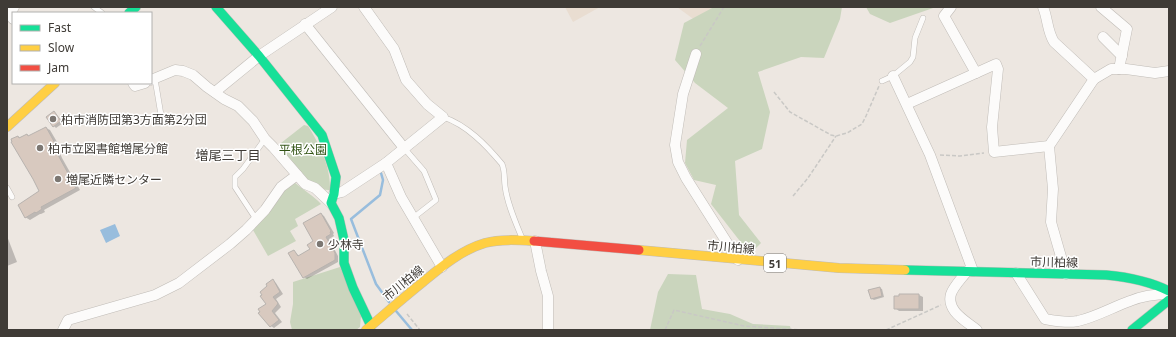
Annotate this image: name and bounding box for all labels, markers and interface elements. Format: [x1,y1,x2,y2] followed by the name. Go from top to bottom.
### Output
[12,12,152,84] legend
[48,19,72,36] text: Fast
[48,39,75,56] text: Slow
[47,59,69,76] text: Jam
[61,111,207,128] place label: 柏市消防団第3方面第2分団
[48,114,58,124] marker: 柏市消防団第3方面第2分団
[48,140,168,157] place label: 柏市立図書館増尾分館
[279,141,327,158] park label: 平根公園
[35,143,45,153] marker: 柏市立図書館増尾分館
[195,146,261,164] district label: 増尾三丁目
[66,171,162,188] place label: 増尾近隣センター
[53,174,63,184] marker: 増尾近隣センター
[328,236,364,253] place label: 少林寺
[706,236,756,258] street label: 市川柏線
[315,239,325,249] marker: 少林寺
[1030,253,1078,271] street label: 市川柏線
[764,254,786,272] road number: 51
[379,261,427,305] street label: 市川柏線

